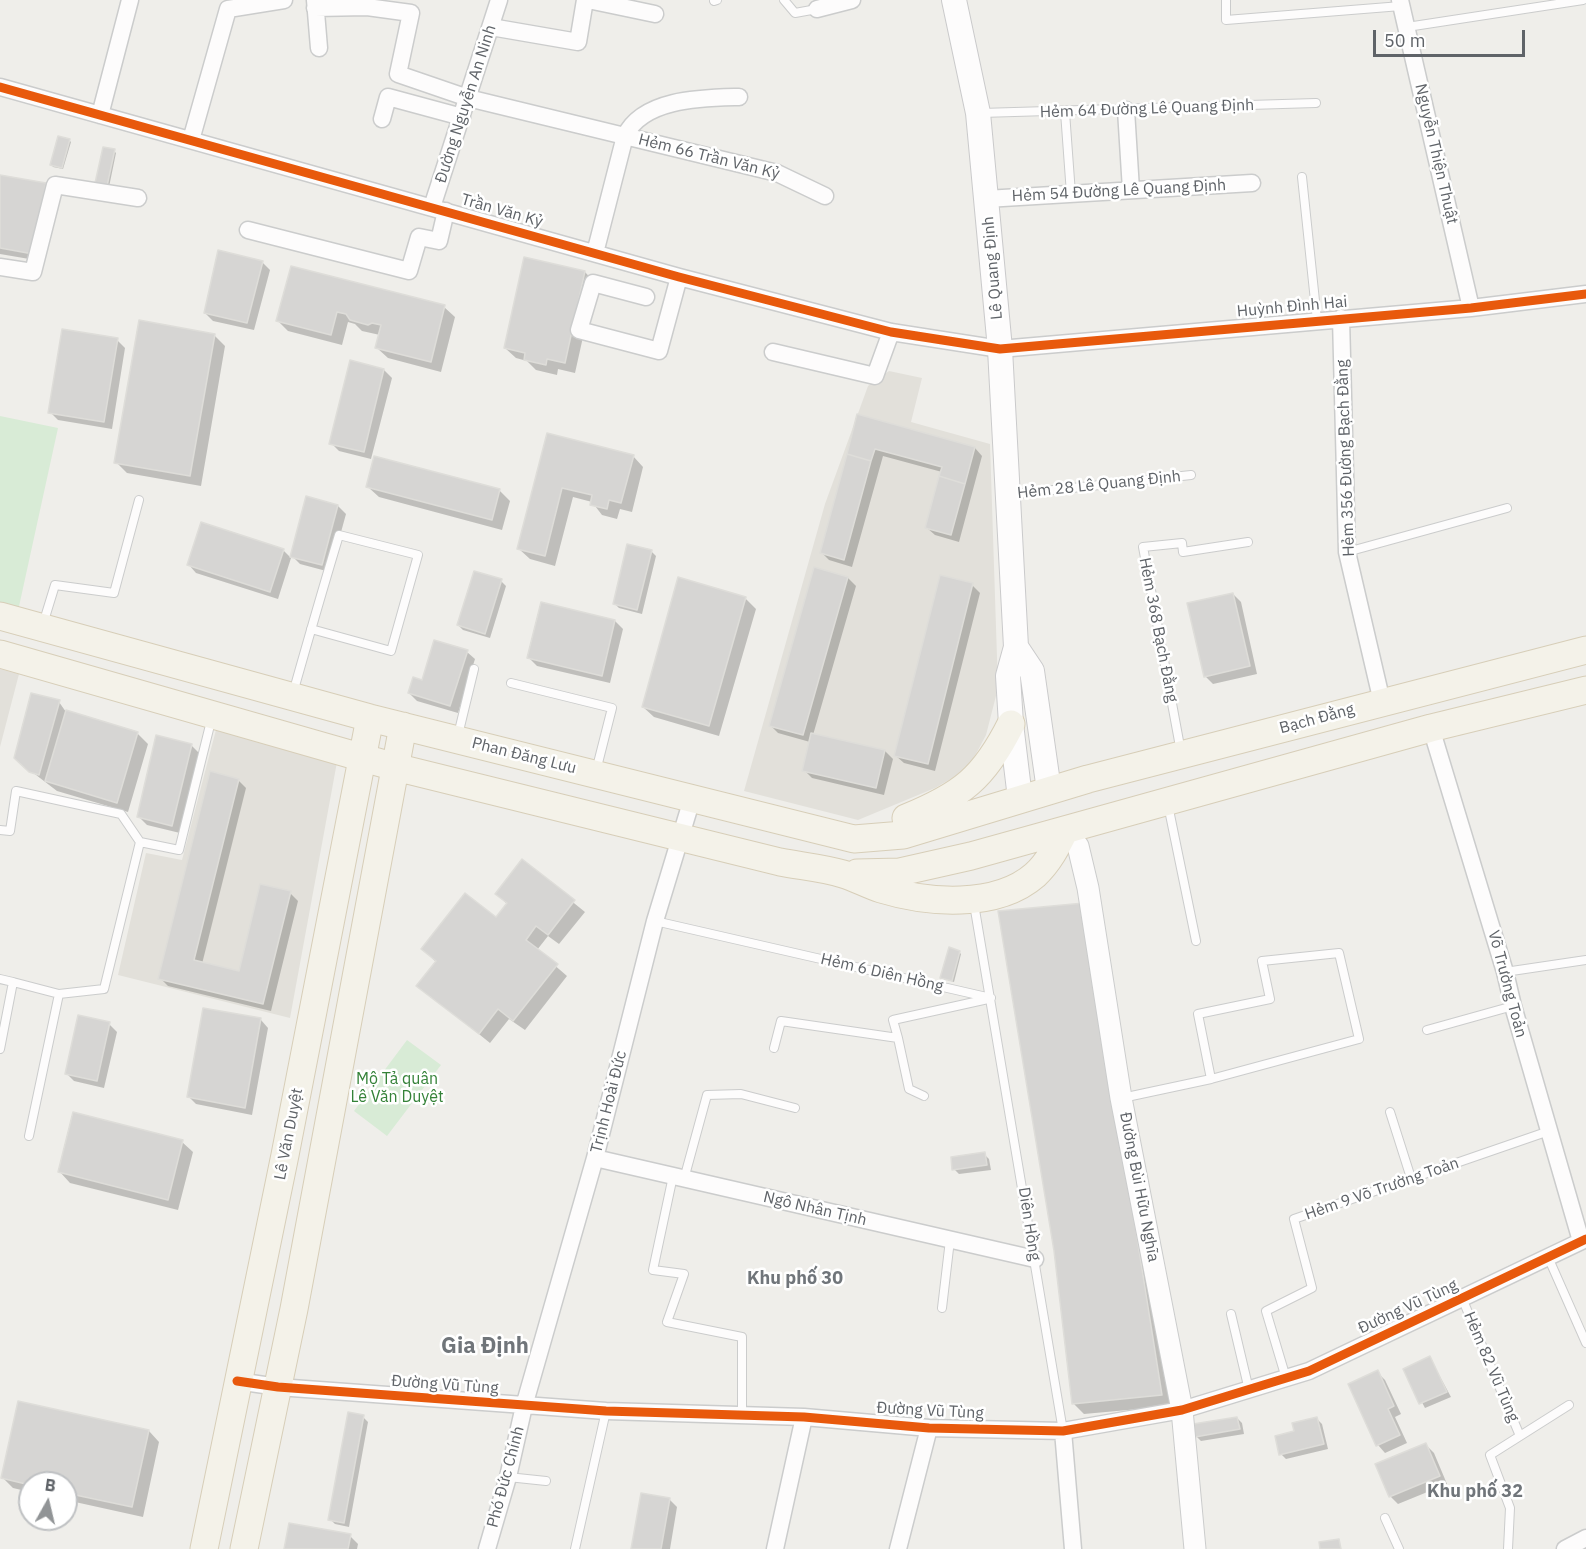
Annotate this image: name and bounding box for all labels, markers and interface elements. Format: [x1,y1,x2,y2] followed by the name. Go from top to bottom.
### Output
[1376,18,1528,56] scale bar
[431,23,501,185] street label: Đường Nguyễn An Ninh
[1384,29,1426,52] text: 50 m
[1410,82,1462,226] street label: Nguyễn Thiện Thuật
[1039,96,1255,122] street label: Hẻm 64 Đường Lê Quang Định
[636,130,782,184] street label: Hẻm 66 Trần Văn Kỷ
[1011,176,1227,206] street label: Hẻm 54 Đường Lê Quang Định
[459,190,545,232] street label: Trần Văn Kỷ
[979,216,1007,320] street label: Lê Quang Định
[1236,293,1348,321] street label: Huỳnh Đình Hai
[1333,359,1359,557] street label: Hẻm 356 Đường Bạch Đằng
[1016,467,1182,503] street label: Hẻm 28 Lê Quang Định
[1135,556,1181,704] street label: Hẻm 368 Bạch Đằng
[1277,700,1357,738] street label: Bạch Đằng
[470,734,578,778] street label: Phan Đăng Lưu
[1483,928,1531,1040] street label: Võ Trường Toản
[819,950,945,996] street label: Hẻm 6 Diên Hồng
[587,1049,631,1155] street label: Trịnh Hoài Đức
[350,1069,444,1107] park label: Mộ Tả quân Lê Văn Duyệt
[271,1086,307,1182] street label: Lê Văn Duyệt
[1115,1111,1163,1263] street label: Đường Bùi Hữu Nghĩa
[1302,1154,1462,1224] street label: Hẻm 9 Võ Trường Toản
[1014,1186,1044,1262] street label: Diên Hồng
[761,1188,869,1230] street label: Ngô Nhân Tịnh
[747,1268,843,1290] district label: Khu phố 30
[1355,1276,1461,1338] street label: Đường Vũ Tùng
[1459,1309,1523,1425] street label: Hẻm 82 Vũ Tùng
[441,1334,529,1360] district label: Gia Định
[391,1372,499,1398] street label: Đường Vũ Tùng
[876,1399,984,1423] street label: Đường Vũ Tùng
[483,1424,529,1530] street label: Phó Đức Chính
[18,1471,78,1531] north arrow
[44,1475,57,1496] text: B
[1427,1481,1523,1503] district label: Khu phố 32

